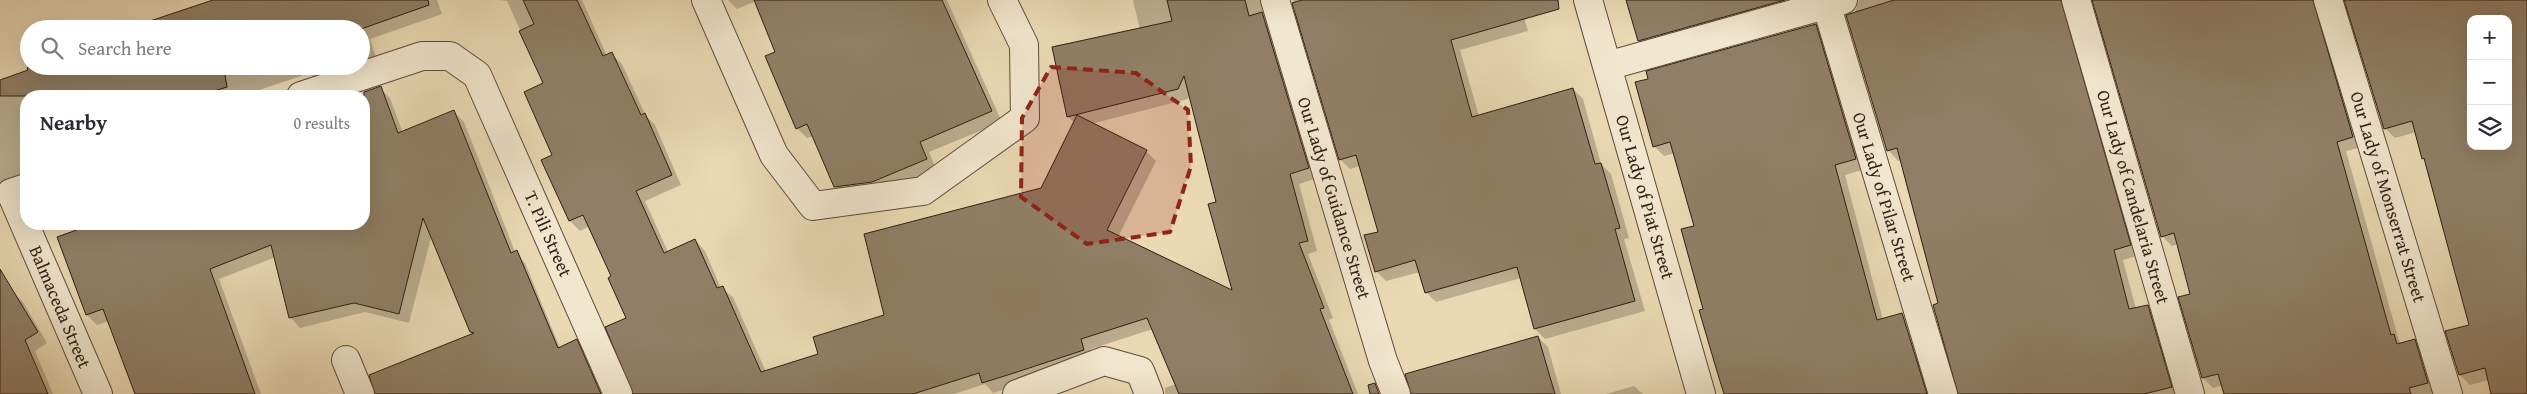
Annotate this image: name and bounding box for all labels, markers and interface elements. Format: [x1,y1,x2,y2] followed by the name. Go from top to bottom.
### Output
[2467,15,2512,150] map controls
[2467,15,2512,60] button: +
[20,20,370,75] search box
[38,34,66,62] icon: search
[78,34,172,62] text: Search here
[2467,60,2512,105] button: −
[2090,87,2177,308] street label: Our Lady of Candelaria Street
[2343,88,2434,306] street label: Our Lady of Monserrat Street
[1291,93,1378,303] street label: Our Lady of Guidance Street
[2467,105,2512,150] button: layers
[40,107,107,138] text: Nearby
[1846,109,1923,286] street label: Our Lady of Pilar Street
[293,111,350,135] text: 0 results
[1609,111,1682,283] street label: Our Lady of Piat Street
[517,186,580,282] street label: T. Pili Street
[22,241,99,373] street label: Balmaceda Street

